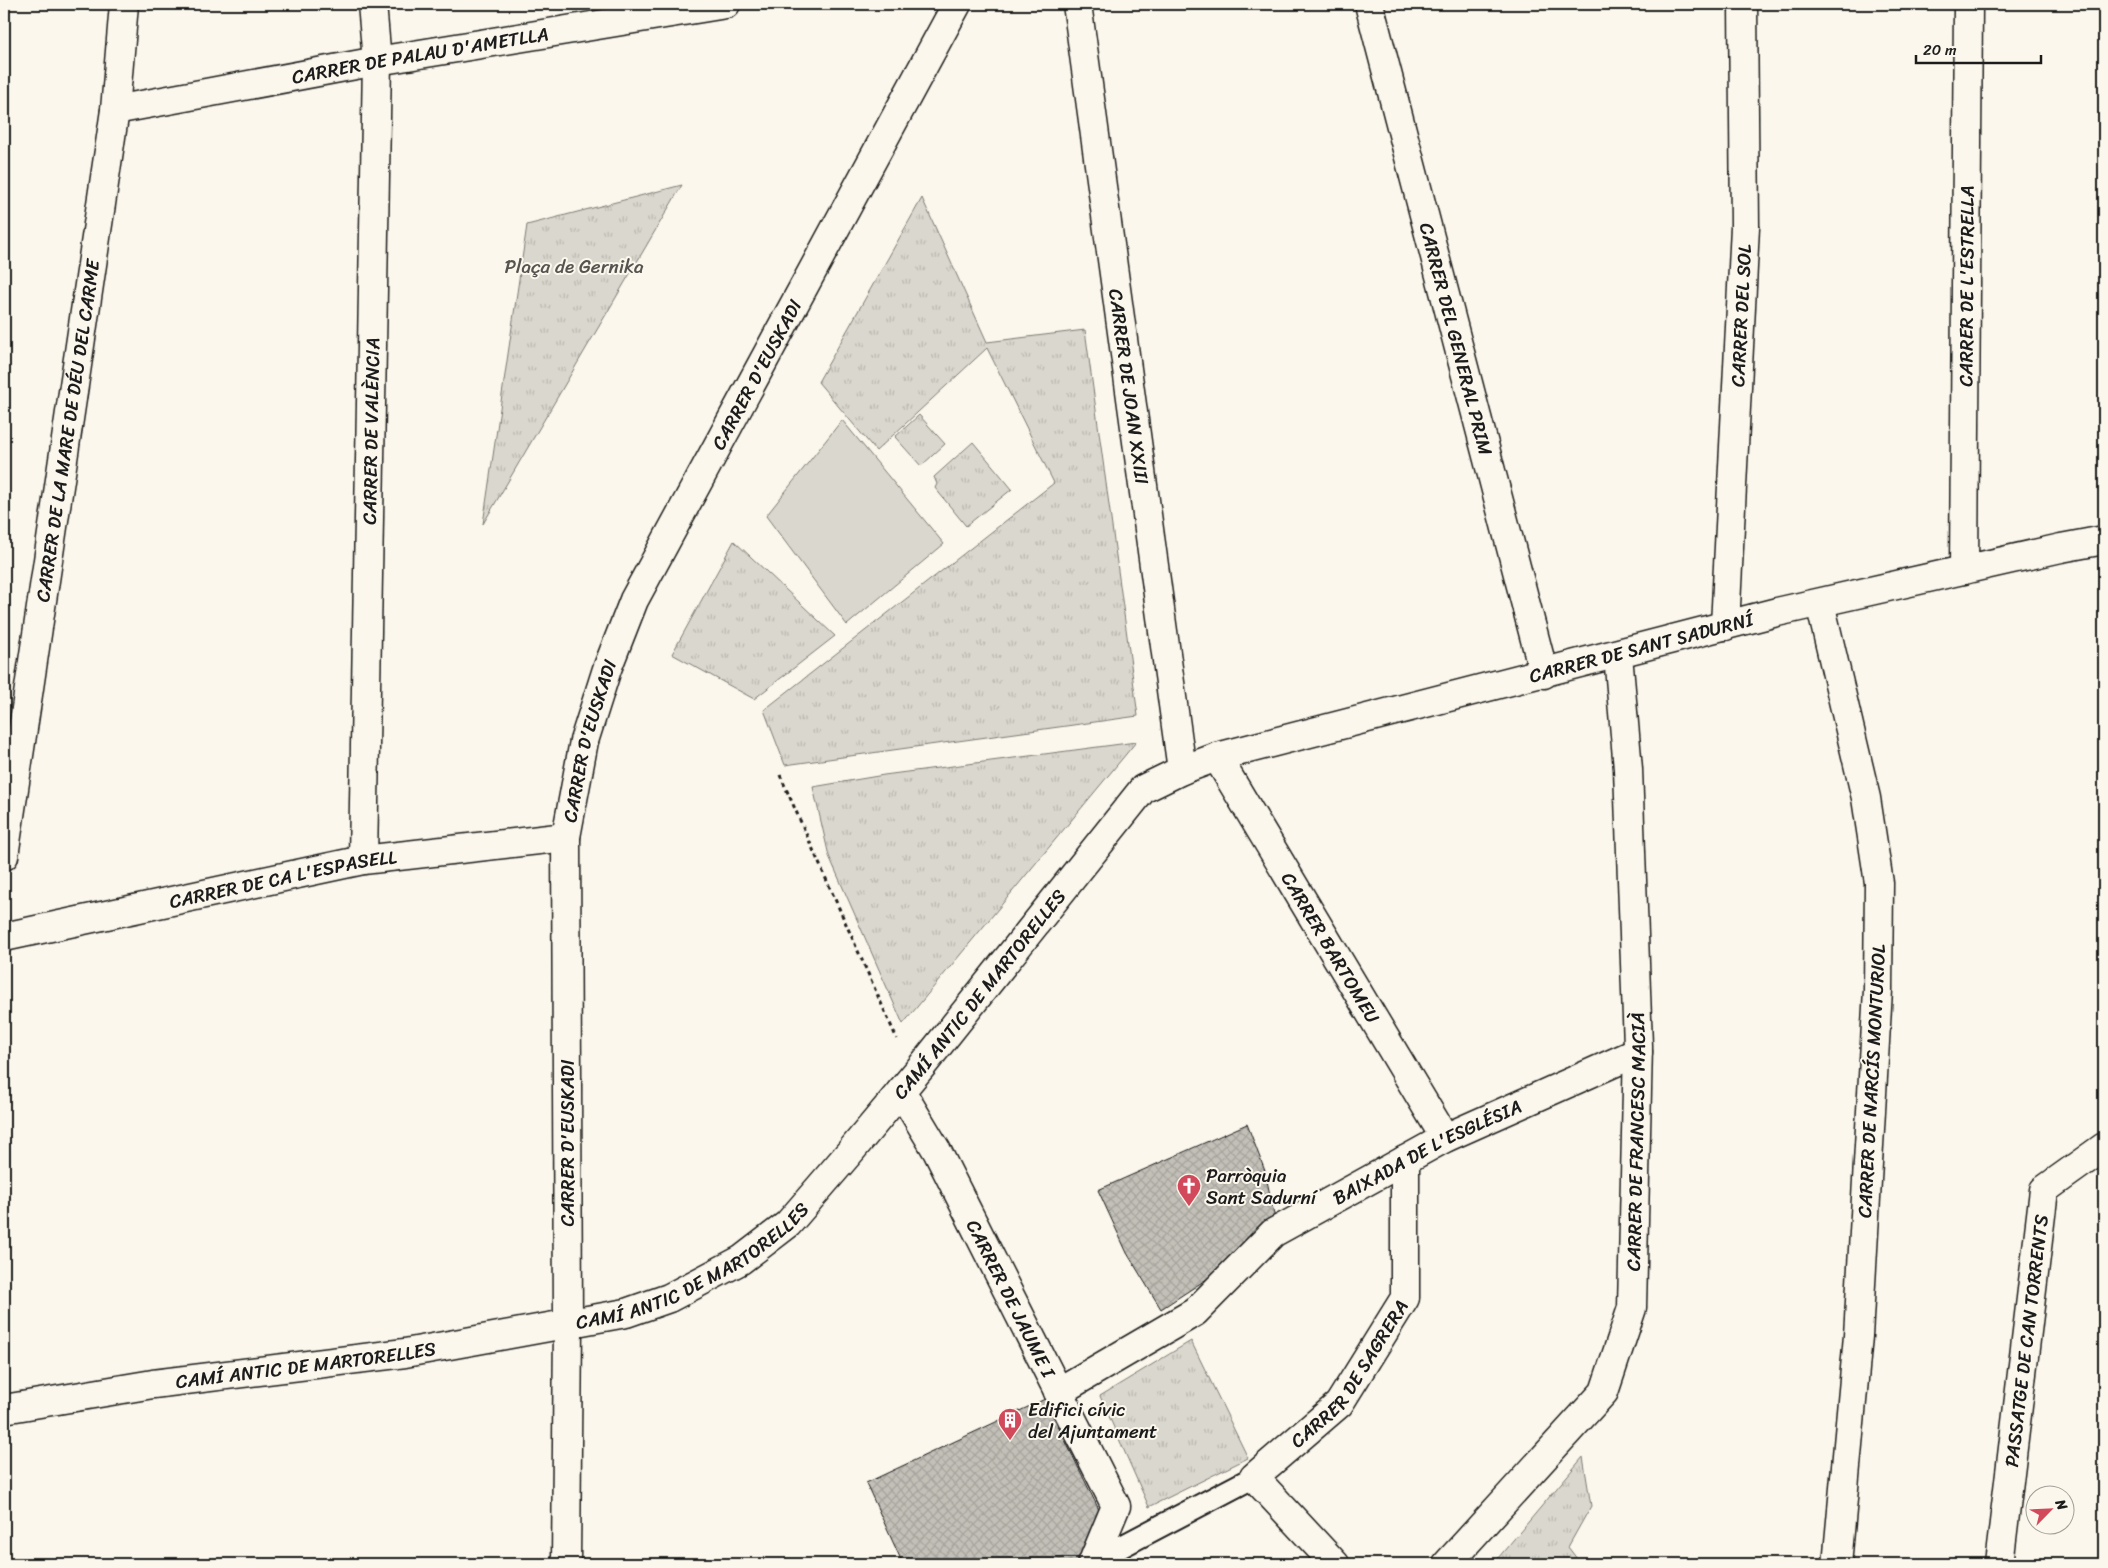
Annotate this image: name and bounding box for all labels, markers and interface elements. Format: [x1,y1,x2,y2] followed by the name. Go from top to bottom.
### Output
[289,17,551,94] street label: CARRER DE PALAU D'AMETLLA
[1916,32,2040,64] scale bar
[1923,37,1957,63] text: 20 m
[1949,185,1984,387] street label: CARRER DE L'ESTRELLA
[1410,219,1502,459] street label: CARRER DEL GENERAL PRIM
[1721,243,1761,388] street label: CARRER DEL SOL
[504,250,644,283] park label: Plaça de Gernika
[26,256,110,604] street label: CARRER DE LA MARE DE DÉU DEL CARME
[1099,287,1159,487] street label: CARRER DE JOAN XXIII
[702,293,811,456] street label: CARRER D'EUSKADI
[353,337,389,525] street label: CARRER DE VALÈNCIA
[1526,602,1758,693] street label: CARRER DE SANT SADURNÍ
[553,654,626,825] street label: CARRER D'EUSKADI
[166,840,399,918] street label: CARRER DE CA L'ESPASELL
[1272,866,1389,1030] street label: CARRER BARTOMEU
[885,881,1075,1107] street label: CAMÍ ANTIC DE MARTORELLES
[1848,943,1895,1219] street label: CARRER DE NARCÍS MONTURIOL
[1617,1011,1655,1271] street label: CARRER DE FRANCESC MACIÀ
[551,1059,584,1227] street label: CARRER D'EUSKADI
[1327,1090,1527,1214] street label: BAIXADA DE L'ESGLÉSIA
[1206,1159,1319,1214] place label: Parròquia Sant Sadurní
[1176,1173,1202,1207] church icon: Parròquia Sant Sadurní
[573,1194,817,1339] street label: CAMÍ ANTIC DE MARTORELLES
[1995,1212,2058,1469] street label: PASSATGE DE CAN TORRENTS
[957,1214,1065,1385] street label: CARRER DE JAUME I
[1283,1293,1417,1456] street label: CARRER DE SAGRERA
[174,1332,439,1398] street label: CAMÍ ANTIC DE MARTORELLES
[1028,1393,1157,1448] place label: Edifici cívic del Ajuntament
[997,1407,1023,1441] building icon: Edifici cívic del Ajuntament
[2026,1486,2076,1536] north arrow
[2048,1494,2075,1515] text: N

